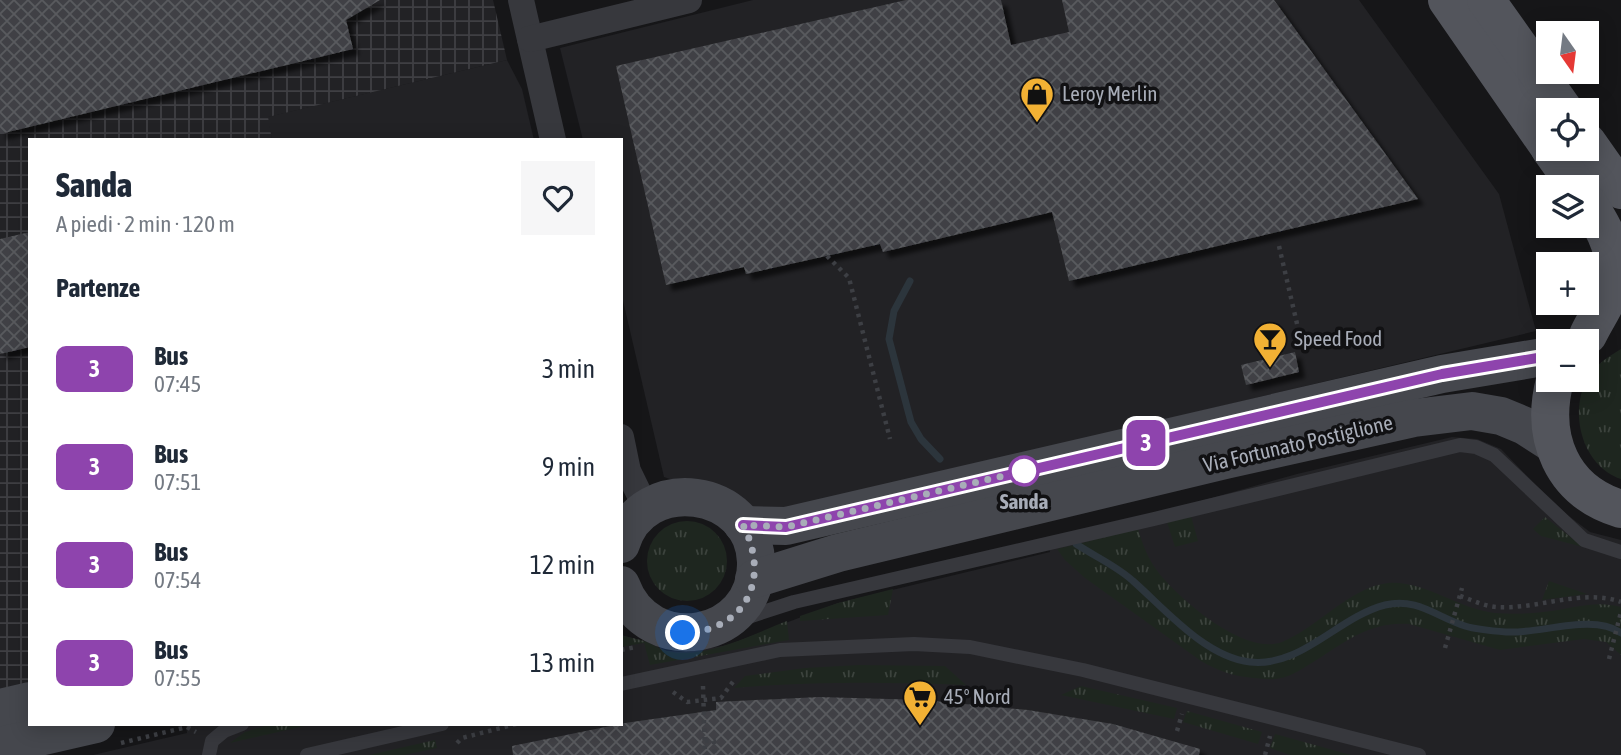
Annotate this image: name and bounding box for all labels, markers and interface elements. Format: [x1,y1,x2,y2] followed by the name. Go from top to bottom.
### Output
[1536,21,1600,84] north arrow
[1536,21,1599,392] map controls
[1018,75,1056,124] shop icon: Leroy Merlin
[1062,81,1157,105] place label: Leroy Merlin
[1536,98,1599,161] button: locate
[521,161,595,235] button: heart
[56,166,132,204] text: Sanda
[1536,175,1599,238] button: layers
[56,211,235,237] text: A piedi · 2 min · 120 m
[1536,252,1599,315] button: +
[56,273,140,303] text: Partenze
[1251,320,1289,369] bar icon: Speed Food
[1294,326,1382,350] place label: Speed Food
[1536,329,1599,392] button: −
[154,341,188,371] text: Bus
[542,354,595,384] text: 3 min
[89,355,100,382] text: 3
[154,371,201,397] text: 07:45
[1201,410,1395,476] street label: Via Fortunato Postiglione
[1123,420,1169,466] line badge: 3
[1140,429,1152,456] text: 3
[154,439,188,469] text: Bus
[542,452,595,482] text: 9 min
[89,453,100,480] text: 3
[1009,456,1039,486] marker: Sanda
[154,469,201,495] text: 07:51
[1000,489,1048,513] place label: Sanda
[154,537,188,567] text: Bus
[530,550,595,580] text: 12 min
[89,551,100,578] text: 3
[154,567,201,593] text: 07:54
[665,615,700,650] your location
[154,635,188,665] text: Bus
[530,648,595,678] text: 13 min
[89,649,100,676] text: 3
[154,665,201,691] text: 07:55
[901,678,939,727] supermarket icon: 45° Nord
[944,684,1011,708] place label: 45° Nord

